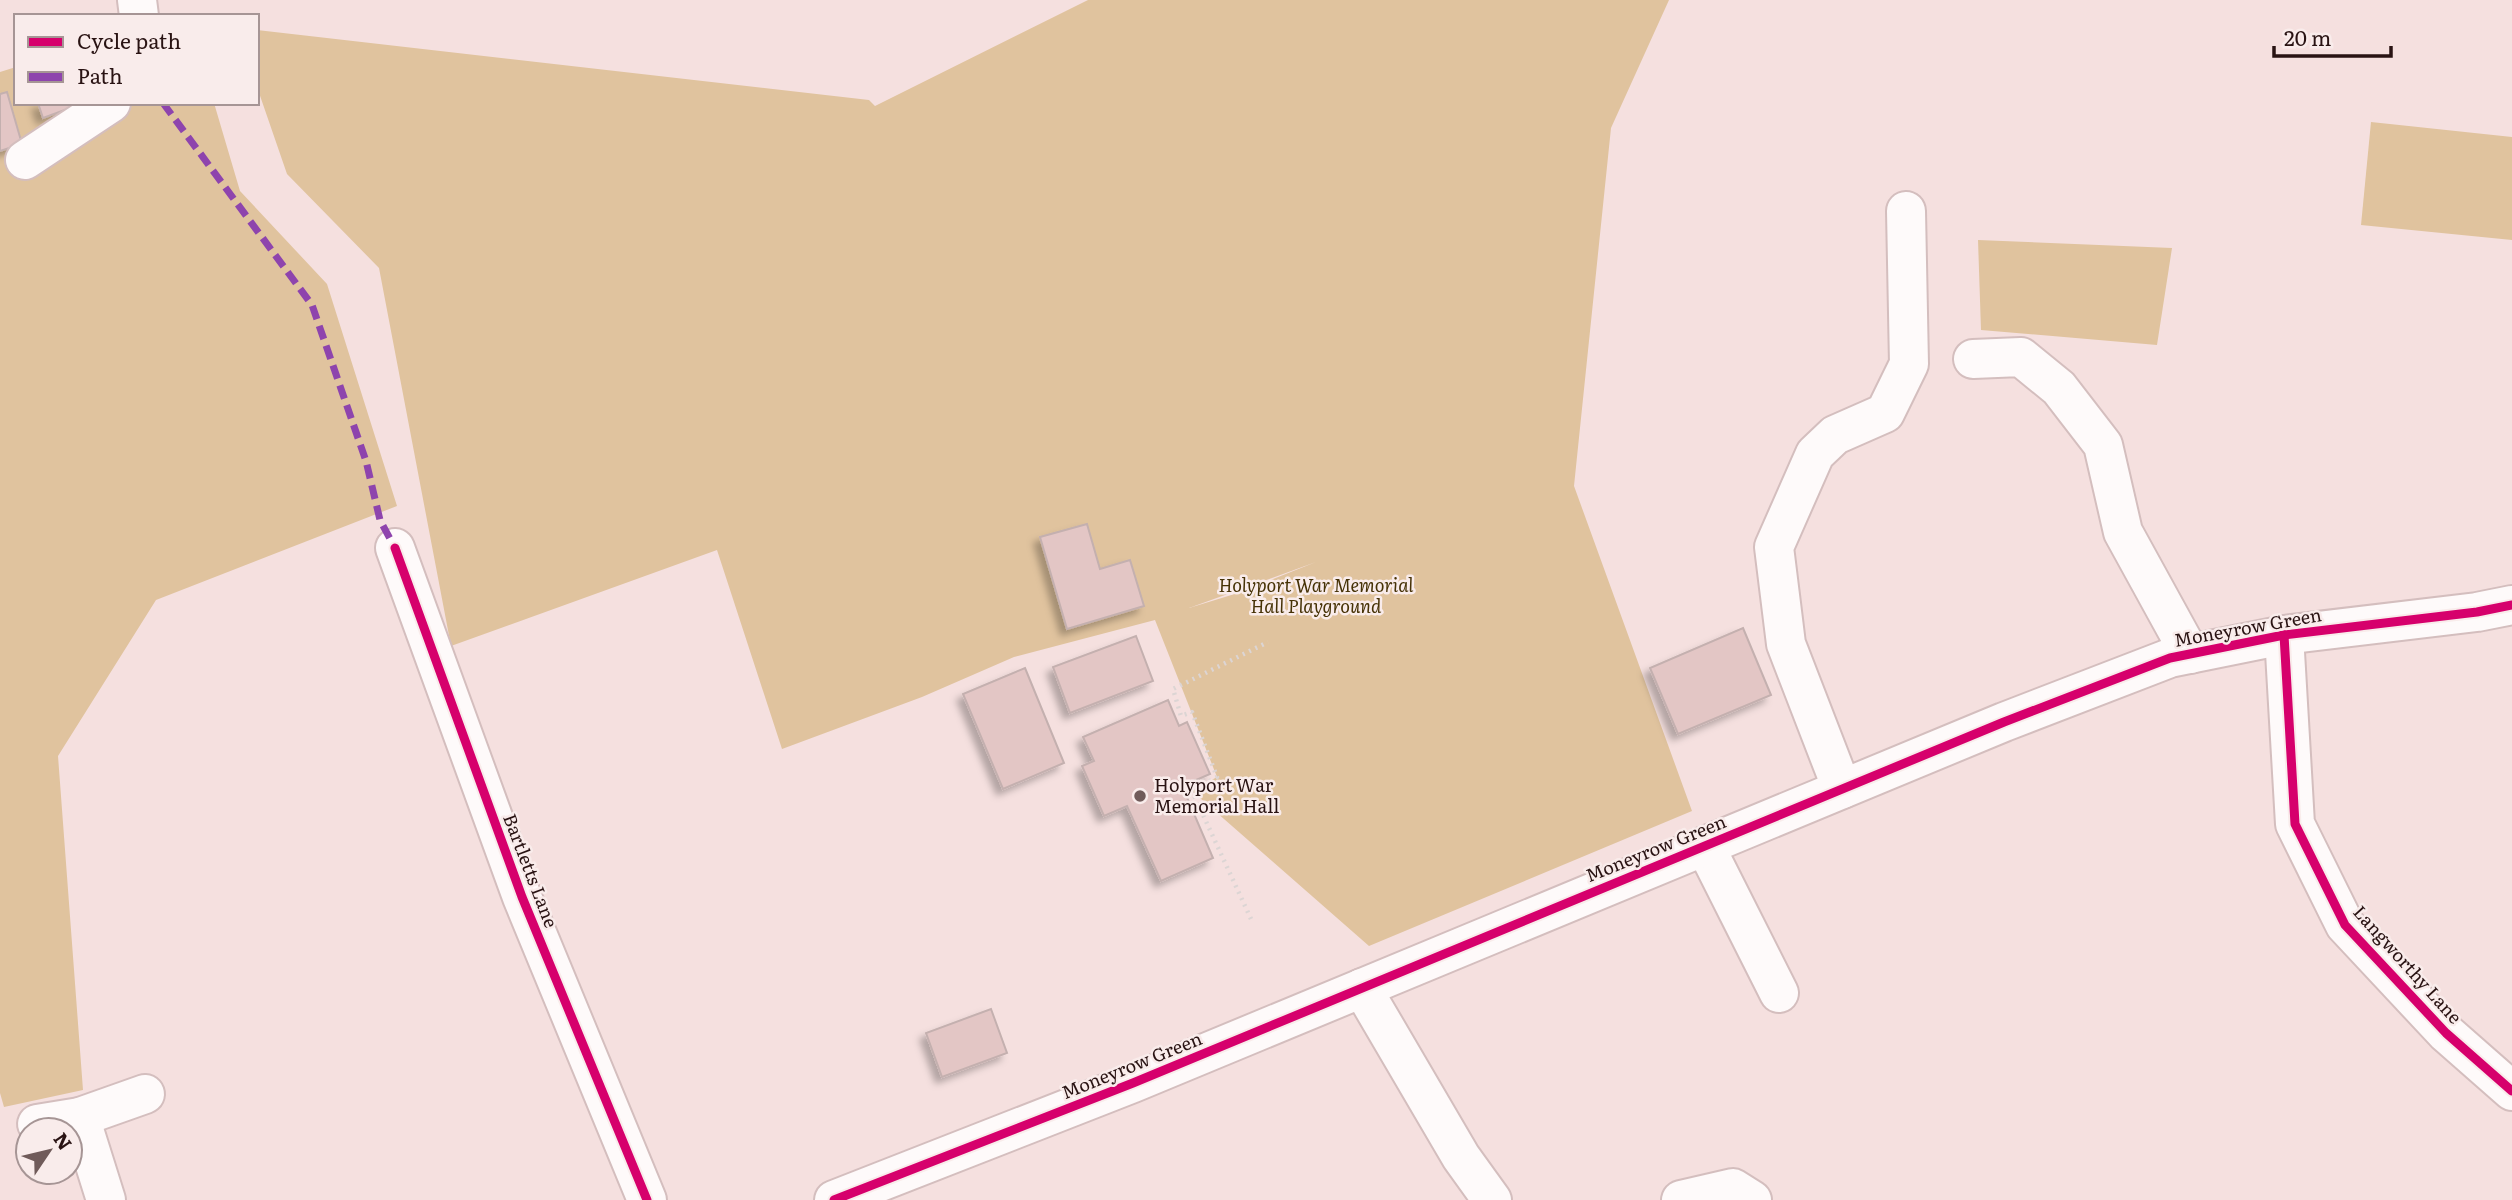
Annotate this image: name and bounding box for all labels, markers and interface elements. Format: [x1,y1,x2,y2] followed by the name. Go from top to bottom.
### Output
[14,14,259,105] legend
[2274,14,2391,58] scale bar
[2284,21,2331,52] text: 20 m
[77,24,181,55] text: Cycle path
[77,59,123,90] text: Path
[1219,571,1414,619] park label: Holyport War Memorial Hall Playground
[2172,600,2324,653] street label: Moneyrow Green
[1154,771,1279,819] place label: Holyport War Memorial Hall
[1132,788,1148,804] marker: Holyport War Memorial Hall
[1581,807,1730,888] street label: Moneyrow Green
[497,810,566,931] street label: Bartletts Lane
[2347,899,2469,1029] street label: Langworthy Lane
[1057,1024,1206,1105] street label: Moneyrow Green
[14,1116,84,1186] north arrow
[48,1126,80,1155] text: N

